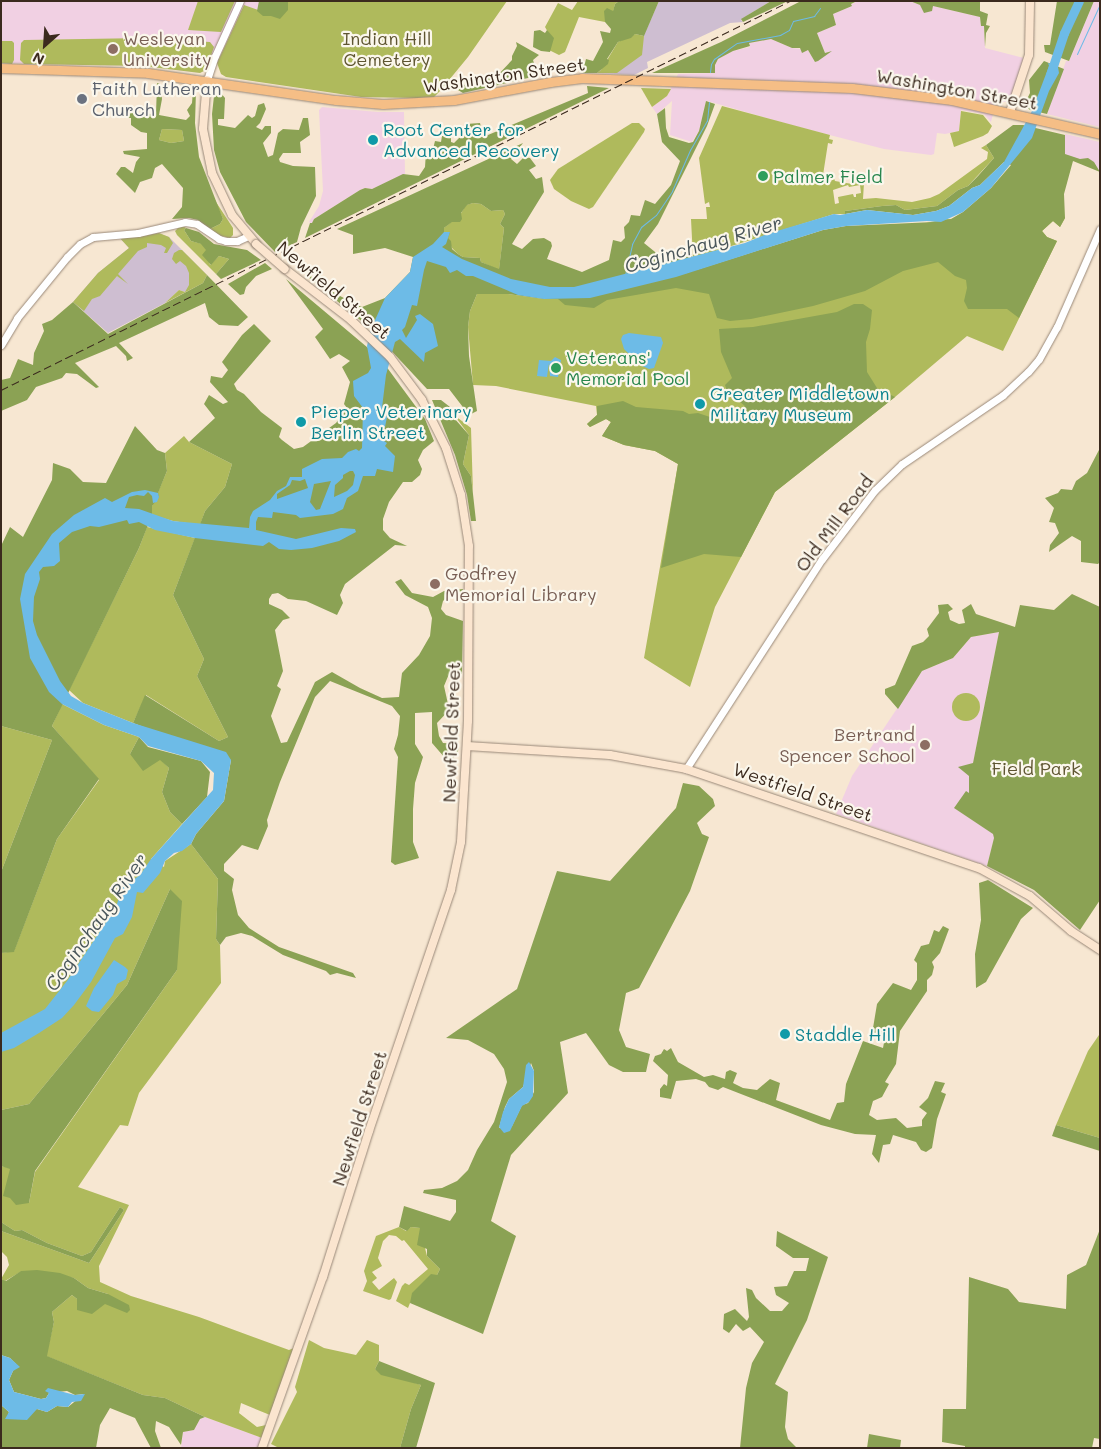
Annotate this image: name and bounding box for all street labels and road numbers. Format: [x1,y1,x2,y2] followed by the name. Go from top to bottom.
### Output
[422,53,586,97] street label: Washington Street
[875,64,1039,114] street label: Washington Street
[273,236,395,344] street label: Newfield Street
[791,470,877,576] street label: Old Mill Road
[438,661,464,803] street label: Newfield Street
[730,758,876,826] street label: Westfield Street
[327,1048,391,1188] street label: Newfield Street

